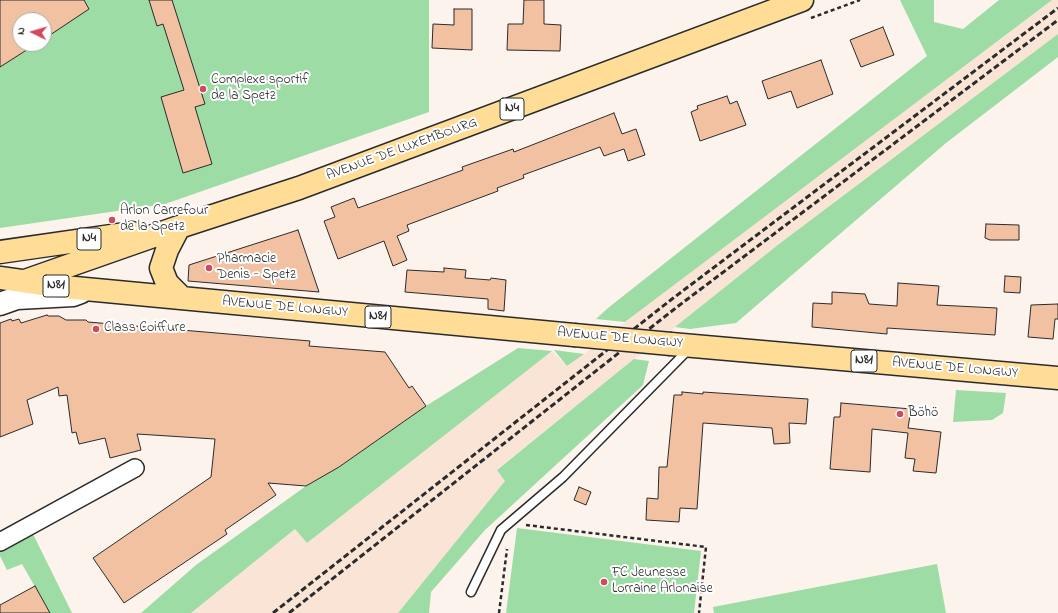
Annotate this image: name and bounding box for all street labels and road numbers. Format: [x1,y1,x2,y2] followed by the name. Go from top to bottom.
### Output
[500,98,524,120] road number: N4
[324,115,480,185] street label: AVENUE DE LUXEMBOURG
[77,228,101,250] road number: N4
[43,275,69,297] road number: N81
[221,294,349,322] street label: AVENUE DE LONGWY
[365,306,391,328] road number: N81
[556,325,684,353] street label: AVENUE DE LONGWY
[851,350,877,372] road number: N81
[891,355,1019,383] street label: AVENUE DE LONGWY

